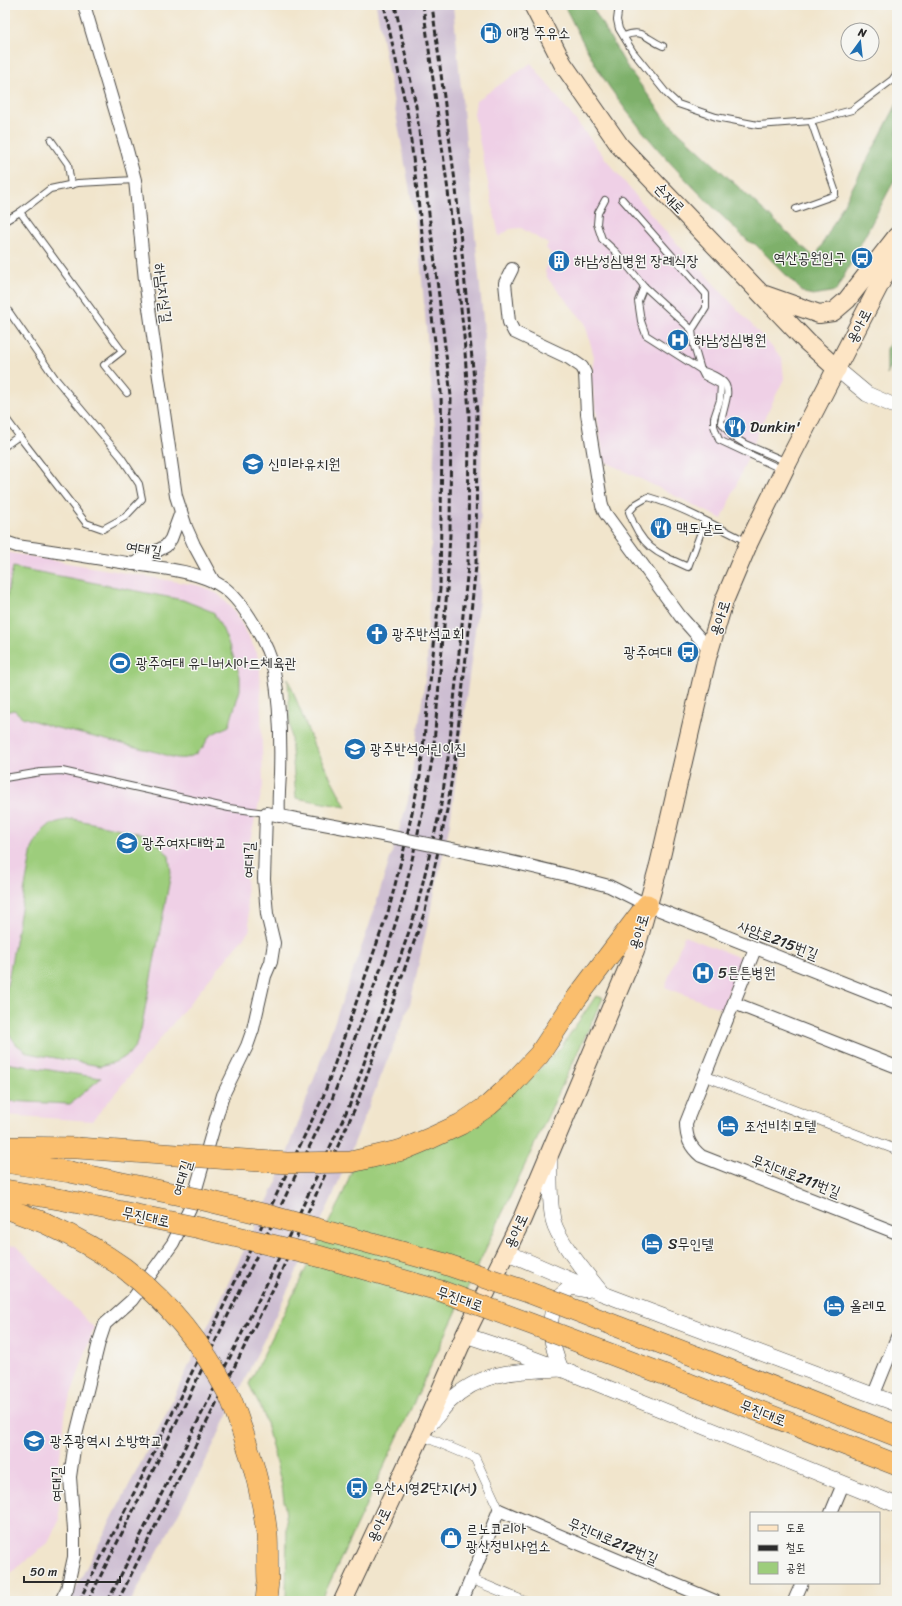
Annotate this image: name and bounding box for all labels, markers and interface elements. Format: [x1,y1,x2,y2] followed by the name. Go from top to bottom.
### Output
[478,20,504,46] fuel station icon: 애경 주유소
[506,20,570,46] place label: 애경 주유소
[840,22,880,62] north arrow
[855,22,869,43] text: N
[648,176,692,220] street label: 손재로
[774,245,846,271] place label: 역산공원입구
[849,245,875,271] bus stop icon: 역산공원입구
[546,248,572,274] building icon: 하남성심병원 장례식장
[574,248,699,274] place label: 하남성심병원 장례식장
[146,261,180,325] street label: 하남지실길
[839,304,879,348] street label: 용아로
[665,327,691,353] hospital icon: 하남성심병원
[694,327,766,353] place label: 하남성심병원
[722,414,748,440] restaurant icon: Dunkin'
[750,414,801,440] place label: Dunkin'
[240,451,266,477] school or university icon: 신미라유치원
[268,451,340,477] place label: 신미라유치원
[648,515,674,541] restaurant icon: 맥도날드
[676,515,724,541] place label: 맥도날드
[124,533,164,565] street label: 여대길
[702,597,738,639] street label: 용아로
[364,621,390,647] church icon: 광주반석교회
[392,621,464,647] place label: 광주반석교회
[624,639,672,665] place label: 광주여대
[675,639,701,665] bus stop icon: 광주여대
[107,650,133,676] sports icon: 광주여대 유니버시아드체육관
[136,650,297,676] place label: 광주여대 유니버시아드체육관
[342,736,368,762] school or university icon: 광주반석어린이집
[370,736,467,762] place label: 광주반석어린이집
[114,830,140,856] school or university icon: 광주여자대학교
[142,830,227,856] place label: 광주여자대학교
[236,842,262,878] street label: 여대길
[622,911,656,953] street label: 용아로
[734,913,822,967] street label: 사암로215번길
[690,960,716,986] hospital icon: 5튼튼병원
[718,960,775,986] place label: 5튼튼병원
[715,1113,741,1139] hotel icon: 조선비취모텔
[744,1113,816,1139] place label: 조선비취모텔
[747,1147,845,1205] street label: 무진대로211번길
[164,1157,200,1199] street label: 여대길
[120,1199,172,1235] street label: 무진대로
[497,1209,535,1253] street label: 용아로
[639,1231,665,1257] hotel icon: S무인텔
[668,1231,714,1257] place label: S무인텔
[433,1279,487,1319] street label: 무진대로
[821,1293,847,1319] hotel icon: 올레모
[850,1293,886,1319] place label: 올레모
[736,1392,790,1434] street label: 무진대로
[21,1428,47,1454] school or university icon: 광주광역시 소방학교
[50,1428,163,1454] place label: 광주광역시 소방학교
[44,1466,70,1502] street label: 여대길
[344,1475,370,1501] bus stop icon: 우산시영2단지(서)
[372,1475,476,1501] place label: 우산시영2단지(서)
[360,1503,398,1547] street label: 용아로
[564,1510,662,1572] street label: 무진대로212번길
[750,1512,880,1584] legend
[466,1516,551,1559] place label: 르노코리아 광산정비사업소
[786,1517,805,1539] text: 도로
[438,1525,464,1551] shop icon: 르노코리아 광산정비사업소
[786,1537,805,1559] text: 철도
[786,1557,805,1579] text: 공원
[24,1558,120,1584] scale bar
[30,1561,57,1583] text: 50 m

